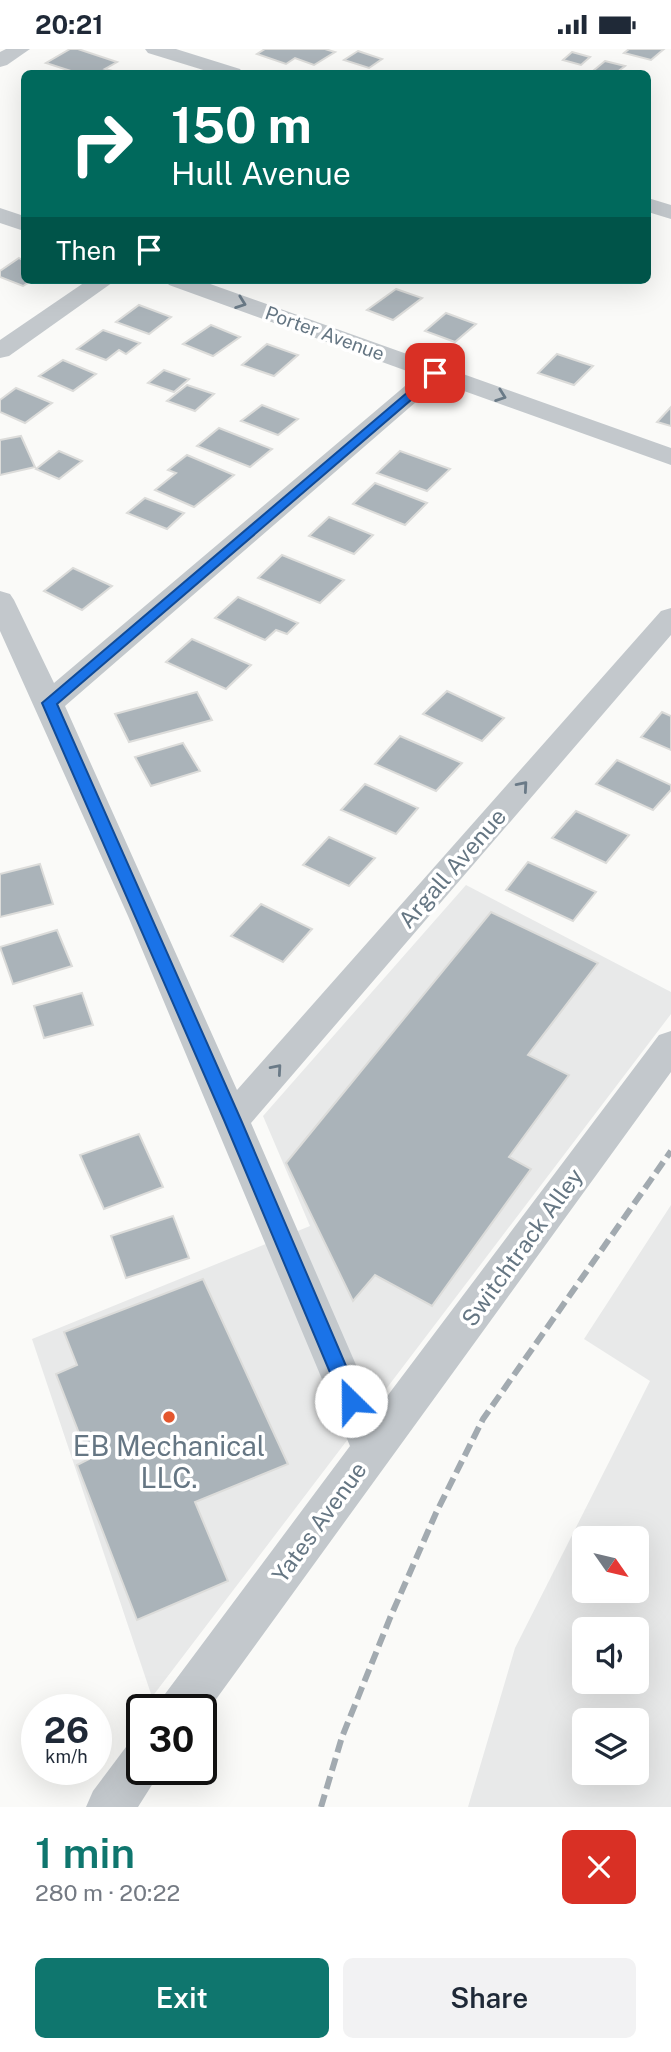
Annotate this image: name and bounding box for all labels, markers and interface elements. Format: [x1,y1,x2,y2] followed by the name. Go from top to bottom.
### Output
[35,9,103,40] text: 20:21
[171,96,312,154] text: 150 m
[56,98,147,189] icon: right
[171,155,351,192] text: Hull Avenue
[130,231,168,269] icon: arrive
[56,235,116,266] text: Then
[235,295,247,309] one-way arrow
[262,301,388,365] street label: Porter Avenue
[405,343,465,403] pin
[416,354,454,392] icon: arrive
[495,388,507,402] one-way arrow
[515,782,527,795] one-way arrow
[393,803,511,933] street label: Argall Avenue
[269,1064,281,1077] one-way arrow
[456,1163,588,1331] street label: Switchtrack Alley
[314,1364,388,1438] position arrow
[161,1409,177,1425] marker: EB Mechanical LLC.
[73,1429,265,1494] place label: EB Mechanical LLC.
[266,1456,372,1588] street label: Yates Avenue
[572,1526,649,1603] north arrow
[572,1526,649,1785] map controls
[572,1617,649,1694] button: sound
[126,1694,217,1785] speed limit sign: 30
[572,1708,649,1785] button: layers
[44,1710,89,1751] text: 26
[45,1746,88,1767] text: km/h
[35,1828,135,1877] text: 1 min
[562,1830,636,1904] button: close
[35,1879,180,1906] text: 280 m · 20:22
[35,1958,329,2038] button: Exit
[343,1958,636,2038] button: Share

